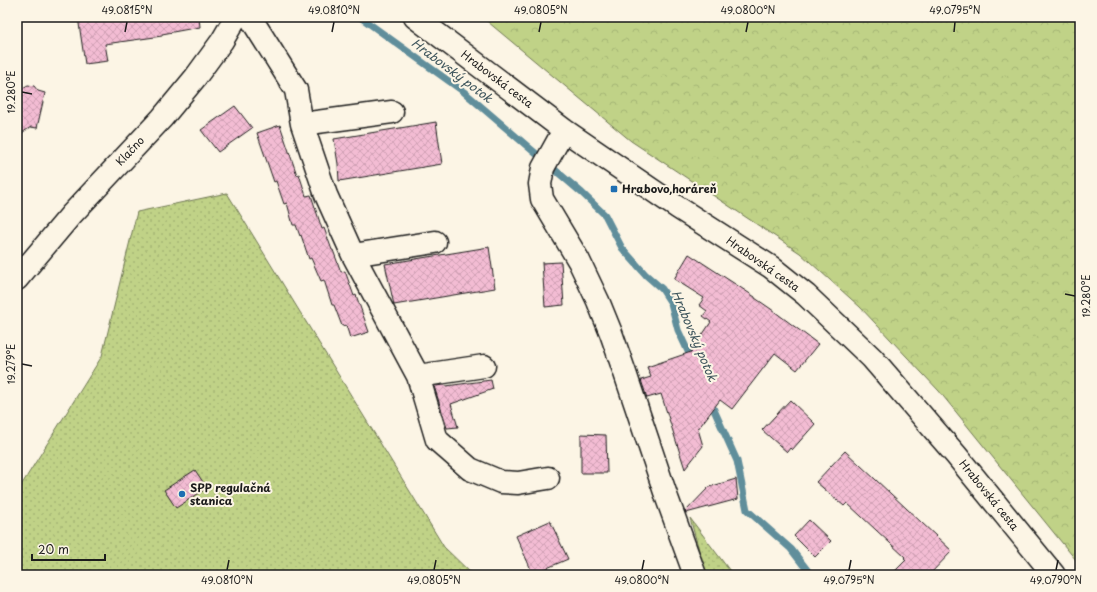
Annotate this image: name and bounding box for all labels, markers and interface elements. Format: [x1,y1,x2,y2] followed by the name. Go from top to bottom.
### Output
[102,2,153,17] text: 49.0815°N
[308,2,360,17] text: 49.0810°N
[514,2,568,17] text: 49.0805°N
[721,2,776,17] text: 49.0800°N
[929,2,981,17] text: 49.0795°N
[408,34,497,107] water label: Hrabovský potok
[458,46,537,112] street label: Hrabovská cesta
[3,71,18,113] text: 19.280°E
[111,132,148,169] street label: Klačno
[622,180,717,197] place label: Hrabovo,horáreň
[609,184,619,194] marker: Hrabovo,horáreň
[723,232,804,295] street label: Hrabovská cesta
[1078,275,1093,317] text: 19.280°E
[668,287,722,384] water label: Hrabovský potok
[3,344,18,384] text: 19.279°E
[956,456,1023,534] street label: Hrabovská cesta
[190,479,271,509] place label: SPP regulačná stanica
[177,489,187,499] marker: SPP regulačná stanica
[32,536,105,562] scale bar
[38,540,69,558] text: 20 m
[201,572,253,587] text: 49.0810°N
[407,572,461,587] text: 49.0805°N
[615,572,670,587] text: 49.0800°N
[823,572,875,587] text: 49.0795°N
[1030,572,1082,587] text: 49.0790°N

